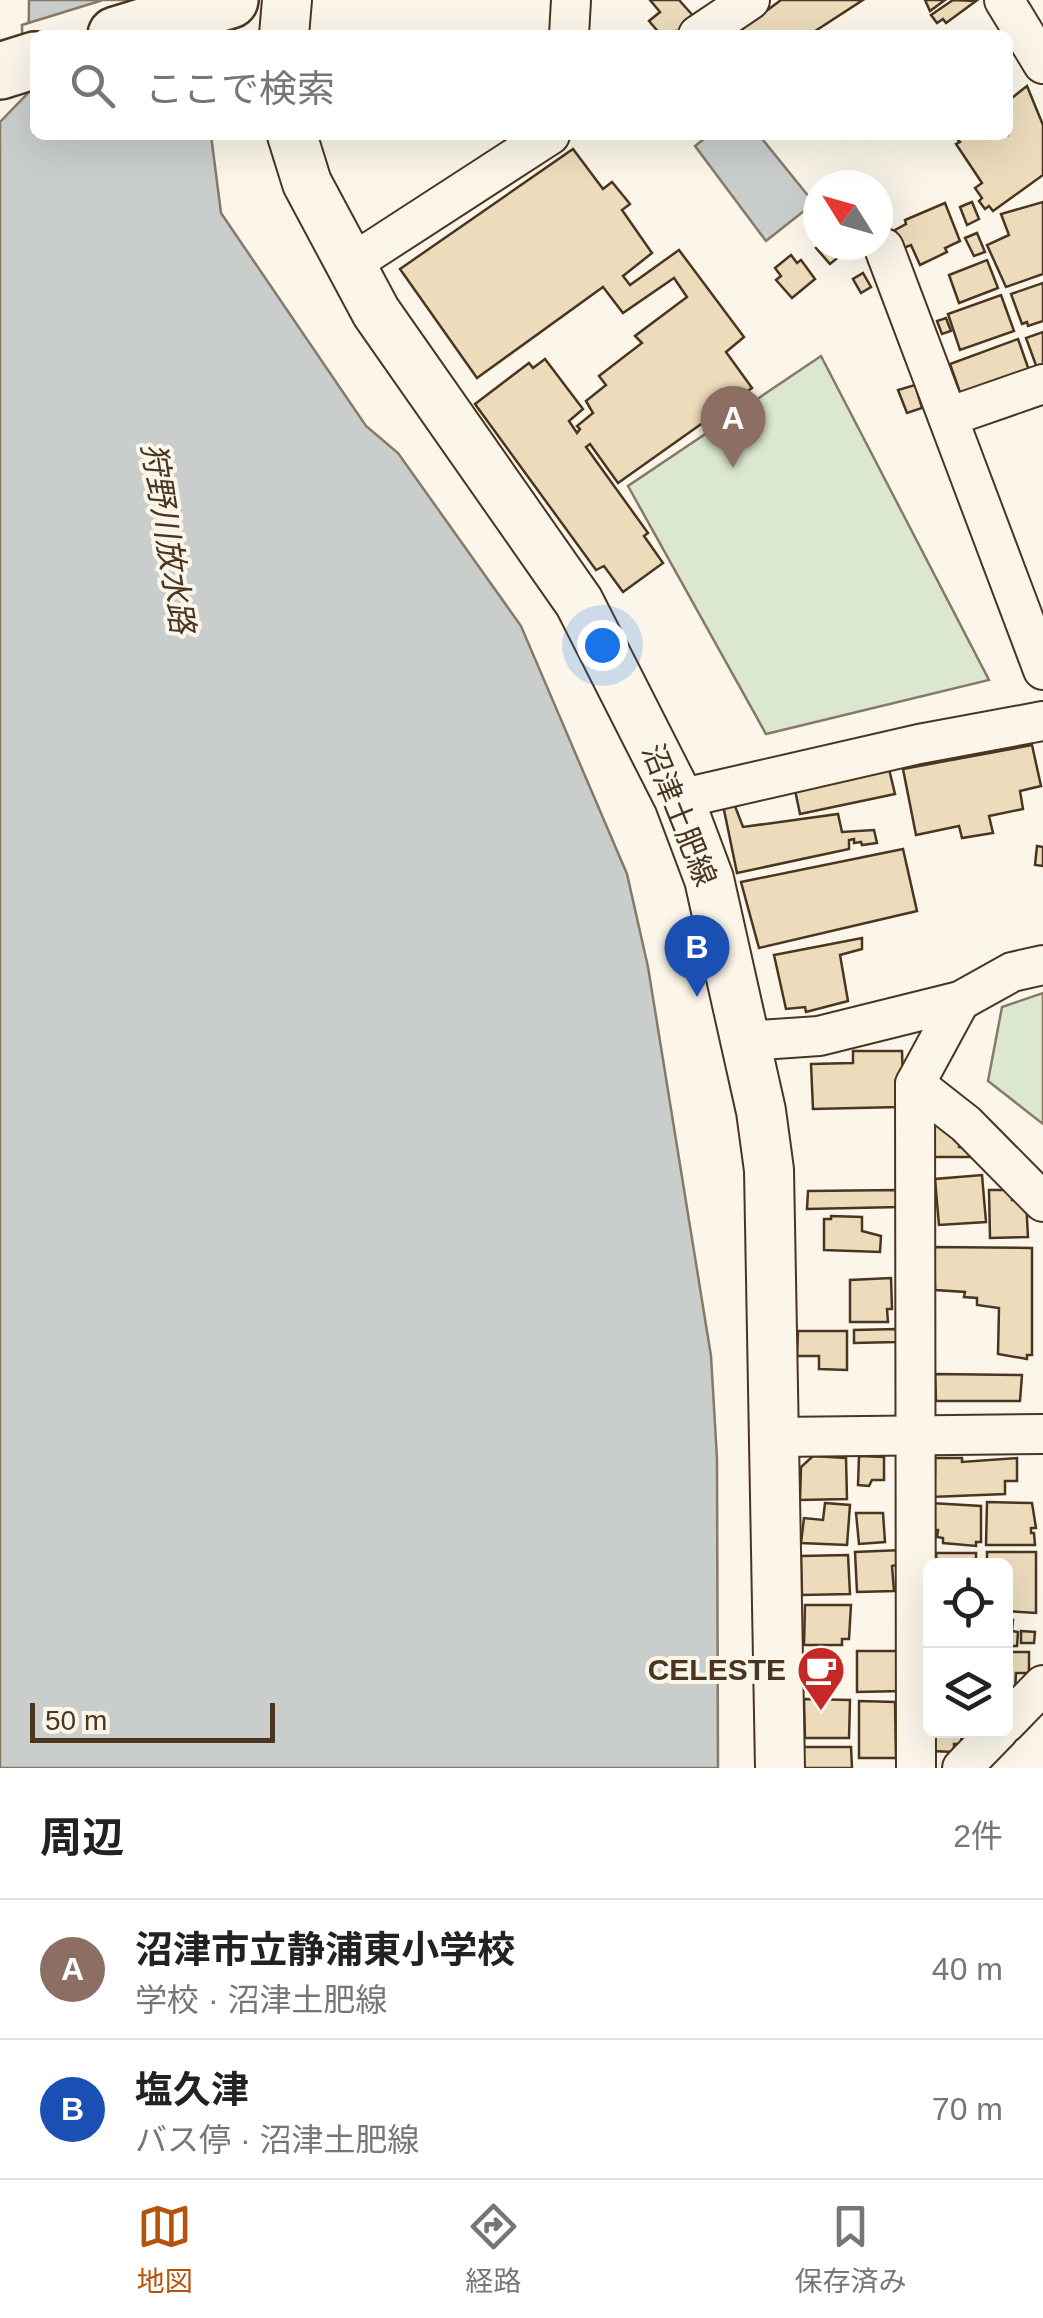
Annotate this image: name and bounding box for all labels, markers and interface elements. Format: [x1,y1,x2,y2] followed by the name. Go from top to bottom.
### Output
[30,30,1013,140] search box
[65,58,120,113] icon: search
[145,68,335,110] text: ここで検索
[803,170,893,260] north arrow
[700,386,766,468] pin: A
[135,440,201,639] water label: 狩野川放水路
[577,620,628,671] your location
[636,739,723,891] street label: 沼津土肥線
[664,914,730,997] pin: B
[923,1558,1013,1738] map controls
[923,1558,1013,1648] button: locate
[795,1644,847,1712] cafe icon: CELESTE
[923,1648,1013,1738] button: layers
[648,1653,786,1686] place label: CELESTE
[30,1698,275,1742] scale bar
[45,1705,107,1736] text: 50 m
[40,1814,124,1861] text: 周辺
[953,1818,1003,1854] text: 2件
[135,1929,515,1971] text: 沼津市立静浦東小学校
[61,1951,84,1987] text: A
[932,1951,1003,1987] text: 40 m
[135,1982,387,2018] text: 学校 · 沼津土肥線
[135,2069,249,2111] text: 塩久津
[61,2091,84,2127] text: B
[932,2091,1003,2127] text: 70 m
[135,2122,419,2158] text: バス停 · 沼津土肥線
[136,2199,193,2299] tab: 地図
[465,2199,522,2299] tab: 経路
[794,2199,907,2299] tab: 保存済み

